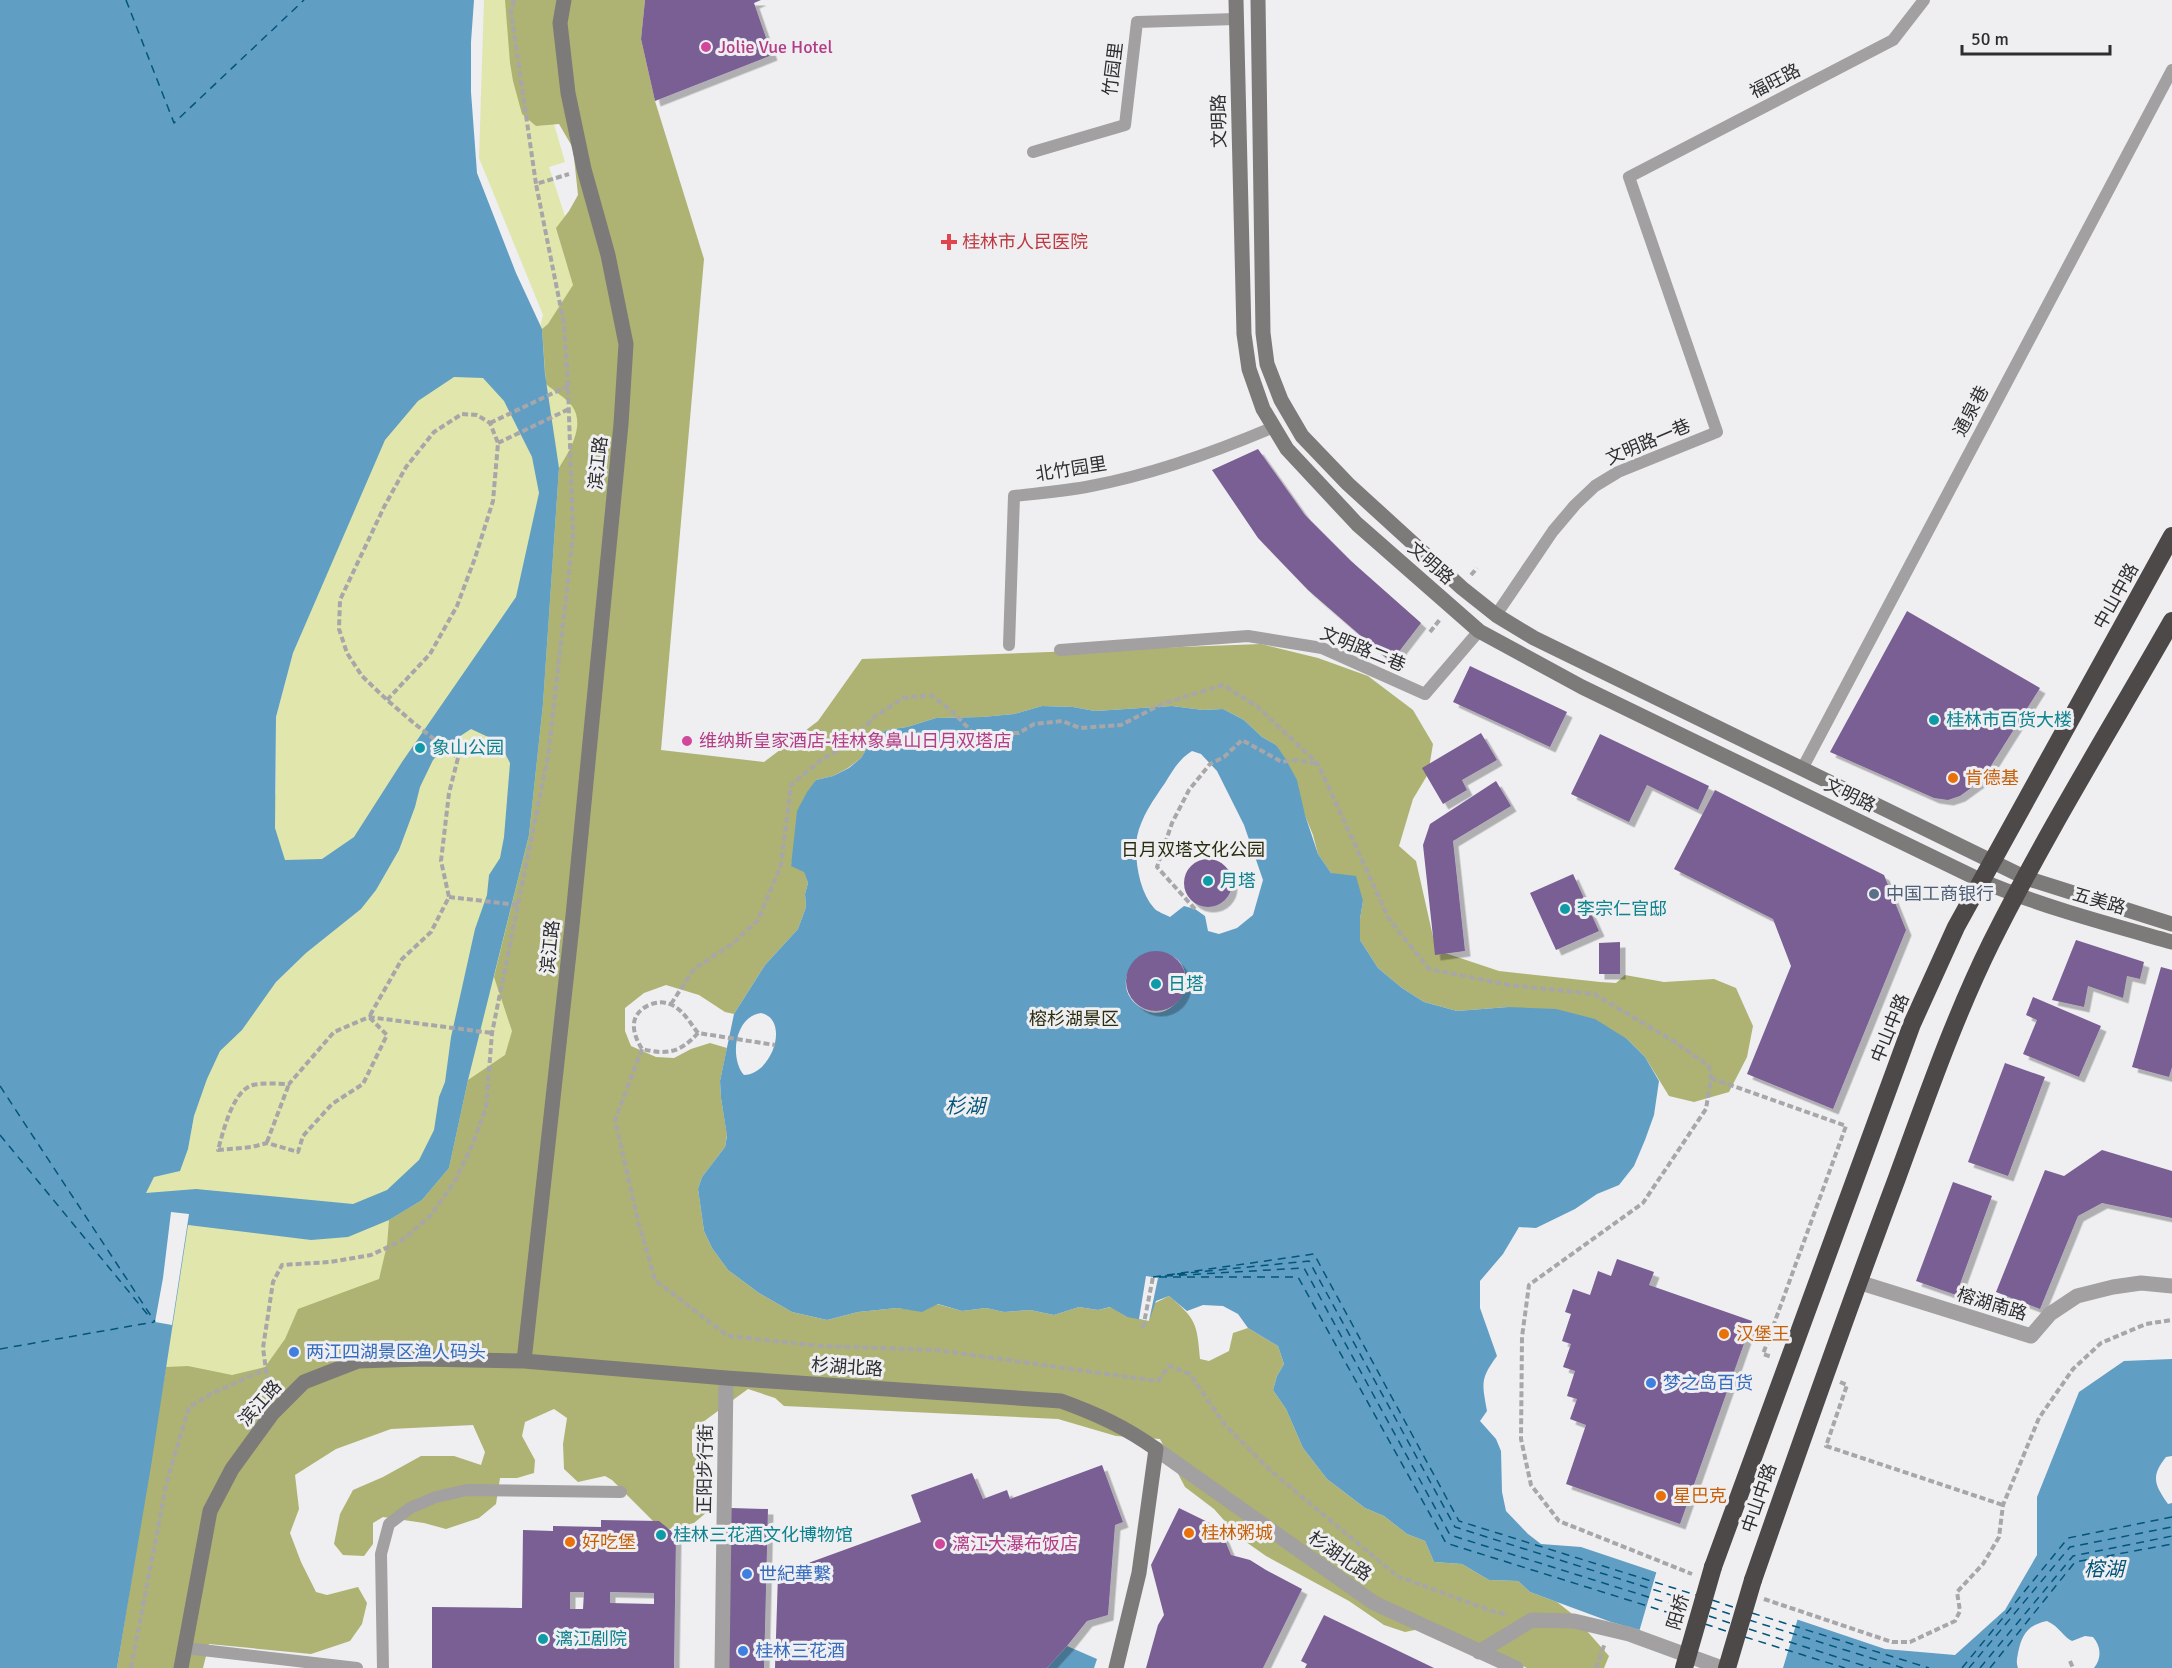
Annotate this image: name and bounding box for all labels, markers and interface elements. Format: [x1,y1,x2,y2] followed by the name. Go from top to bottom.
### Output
[1962,18,2110,56] scale bar
[1971,28,2009,50] text: 50 m
[718,36,833,58] place label: Jolie Vue Hotel
[699,40,713,54] marker: Jolie Vue Hotel
[1099,41,1127,97] street label: 竹园里
[1746,59,1804,103] street label: 福旺路
[1208,94,1230,148] street label: 文明路
[962,231,1088,253] place label: 桂林市人民医院
[940,233,958,251] marker: 桂林市人民医院
[1949,382,1993,440] street label: 通泉巷
[1602,414,1694,470] street label: 文明路一巷
[584,435,612,491] street label: 滨江路
[1034,453,1108,485] street label: 北竹园里
[1403,537,1459,589] street label: 文明路
[2089,559,2143,633] street label: 中山中路
[1317,622,1409,676] street label: 文明路二巷
[1946,709,2072,731] place label: 桂林市百货大楼
[1927,713,1941,727] marker: 桂林市百货大楼
[699,730,1011,752] place label: 维纳斯皇家酒店-桂林象鼻山日月双塔店
[680,734,694,748] marker: 维纳斯皇家酒店-桂林象鼻山日月双塔店
[432,737,504,759] place label: 象山公园
[413,741,427,755] marker: 象山公园
[1965,767,2019,789] place label: 肯德基
[1946,771,1960,785] marker: 肯德基
[1821,773,1879,817] street label: 文明路
[1121,839,1265,861] park label: 日月双塔文化公园
[1220,870,1256,892] place label: 月塔
[1201,874,1215,888] marker: 月塔
[1886,883,1994,905] place label: 中国工商银行
[2070,883,2128,919] street label: 五美路
[1867,887,1881,901] marker: 中国工商银行
[1577,898,1667,920] place label: 李宗仁官邸
[1558,902,1572,916] marker: 李宗仁官邸
[536,919,564,975] street label: 滨江路
[1168,973,1204,995] place label: 日塔
[1149,977,1163,991] marker: 日塔
[1866,991,1914,1065] street label: 中山中路
[1029,1008,1119,1030] park label: 榕杉湖景区
[945,1094,988,1119] water label: 杉湖
[1954,1283,2030,1325] street label: 榕湖南路
[1736,1323,1790,1345] place label: 汉堡王
[1717,1327,1731,1341] marker: 汉堡王
[306,1341,486,1363] place label: 两江四湖景区渔人码头
[287,1345,301,1359] marker: 两江四湖景区渔人码头
[810,1354,884,1380] street label: 杉湖北路
[1663,1372,1753,1394] place label: 梦之岛百货
[234,1375,286,1431] street label: 滨江路
[1644,1376,1658,1390] marker: 梦之岛百货
[693,1424,717,1514] street label: 正阳步行街
[1737,1460,1781,1536] street label: 中山中路
[1673,1485,1727,1507] place label: 星巴克
[1654,1489,1668,1503] marker: 星巴克
[1201,1522,1273,1544] place label: 桂林粥城
[673,1524,853,1546] place label: 桂林三花酒文化博物馆
[1182,1526,1196,1540] marker: 桂林粥城
[1304,1526,1376,1586] street label: 杉湖北路
[654,1528,668,1542] marker: 桂林三花酒文化博物馆
[582,1531,636,1553] place label: 好吃堡
[952,1533,1078,1555] place label: 漓江大瀑布饭店
[563,1535,577,1549] marker: 好吃堡
[933,1537,947,1551] marker: 漓江大瀑布饭店
[2084,1557,2127,1582] water label: 榕湖
[759,1563,831,1585] place label: 世紀華繫
[740,1567,754,1581] marker: 世紀華繫
[1662,1592,1694,1632] street label: 阳桥
[555,1628,627,1650] place label: 漓江剧院
[536,1632,550,1646] marker: 漓江剧院
[755,1640,845,1662] place label: 桂林三花酒
[736,1644,750,1658] marker: 桂林三花酒

